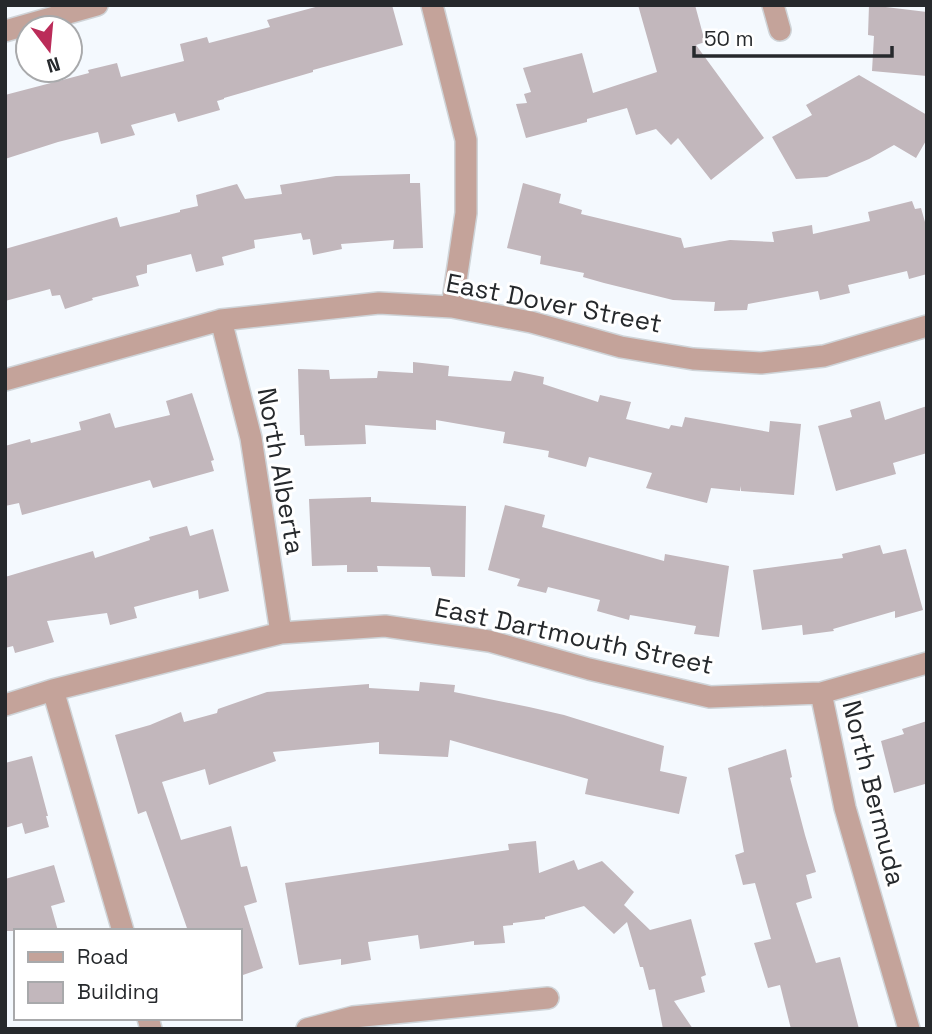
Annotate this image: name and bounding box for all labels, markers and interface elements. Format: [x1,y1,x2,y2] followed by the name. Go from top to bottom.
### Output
[14,14,84,84] north arrow
[694,14,892,58] scale bar
[704,25,754,52] text: 50 m
[44,51,63,79] text: N
[443,265,665,341] street label: East Dover Street
[250,385,312,557] street label: North Alberta
[432,590,716,682] street label: East Dartmouth Street
[835,697,913,889] street label: North Bermuda
[14,929,242,1020] legend
[77,943,129,970] text: Road
[77,978,159,1005] text: Building

